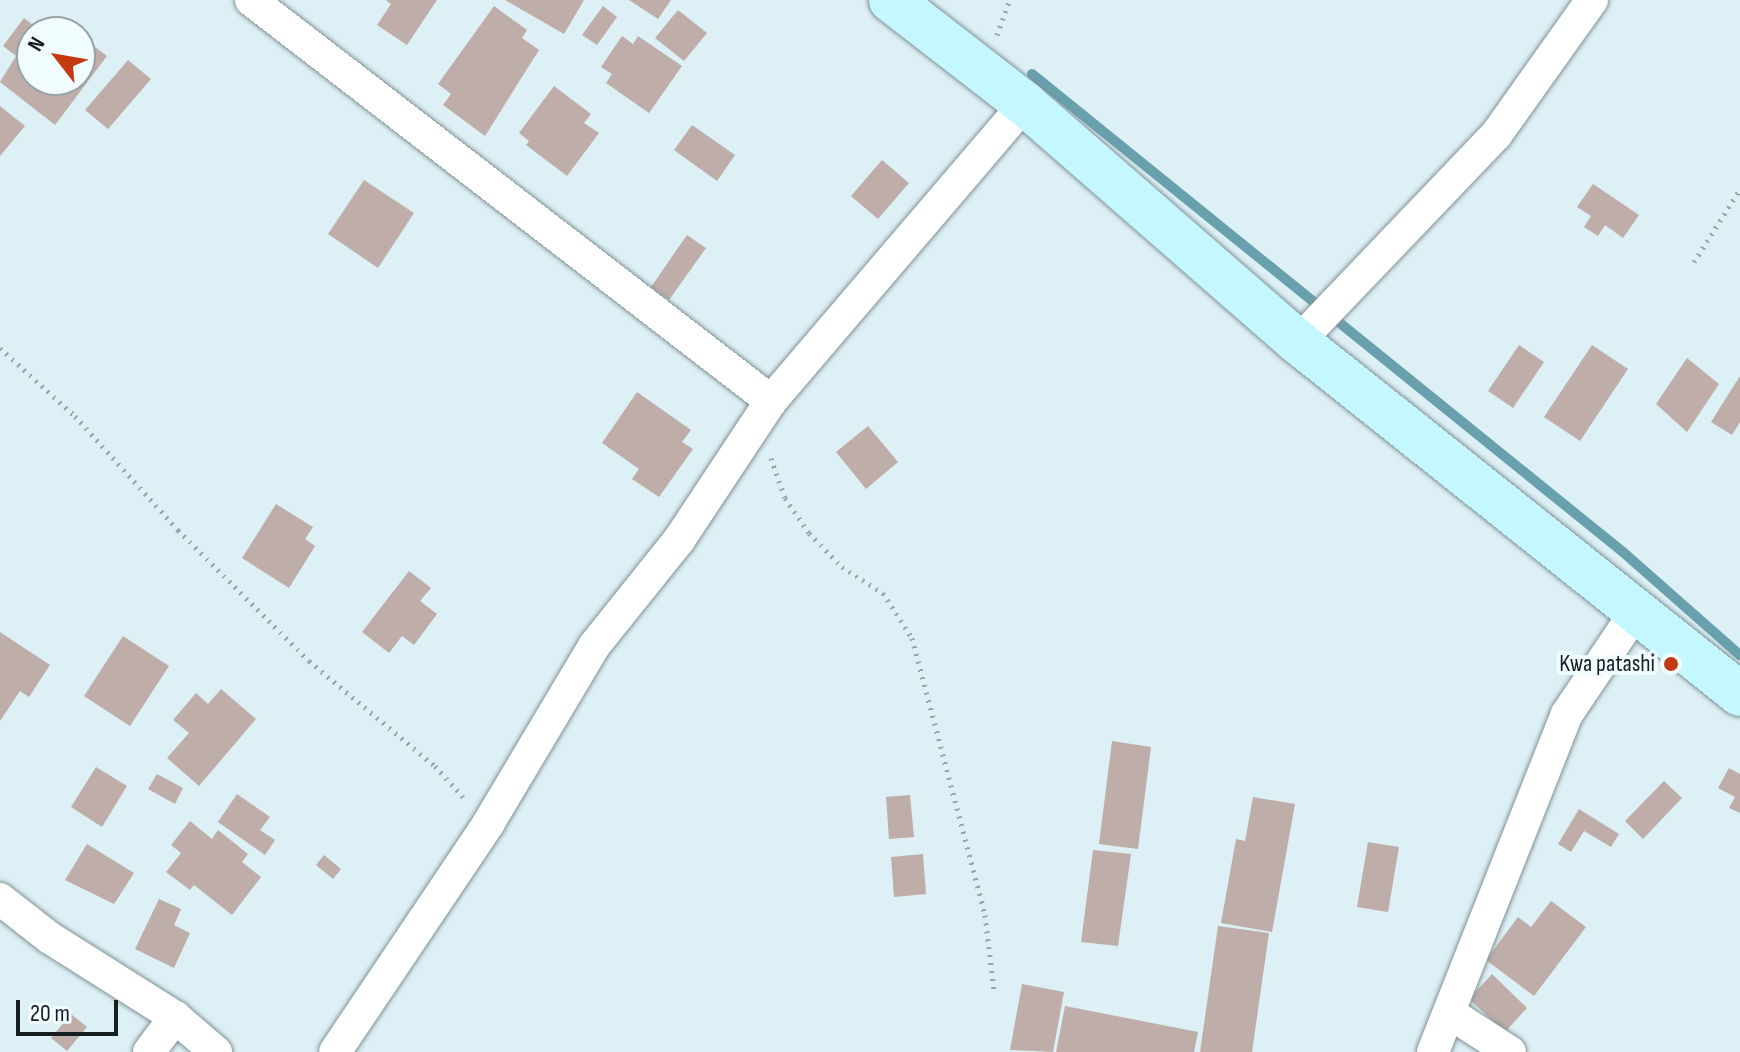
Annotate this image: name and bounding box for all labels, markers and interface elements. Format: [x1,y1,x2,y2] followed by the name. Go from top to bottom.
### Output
[16,16,96,96] north arrow
[22,32,51,56] text: N
[1559,650,1655,678] place label: Kwa patashi
[1662,655,1680,673] marker: Kwa patashi
[20,984,122,1034] scale bar
[30,999,70,1028] text: 20 m

